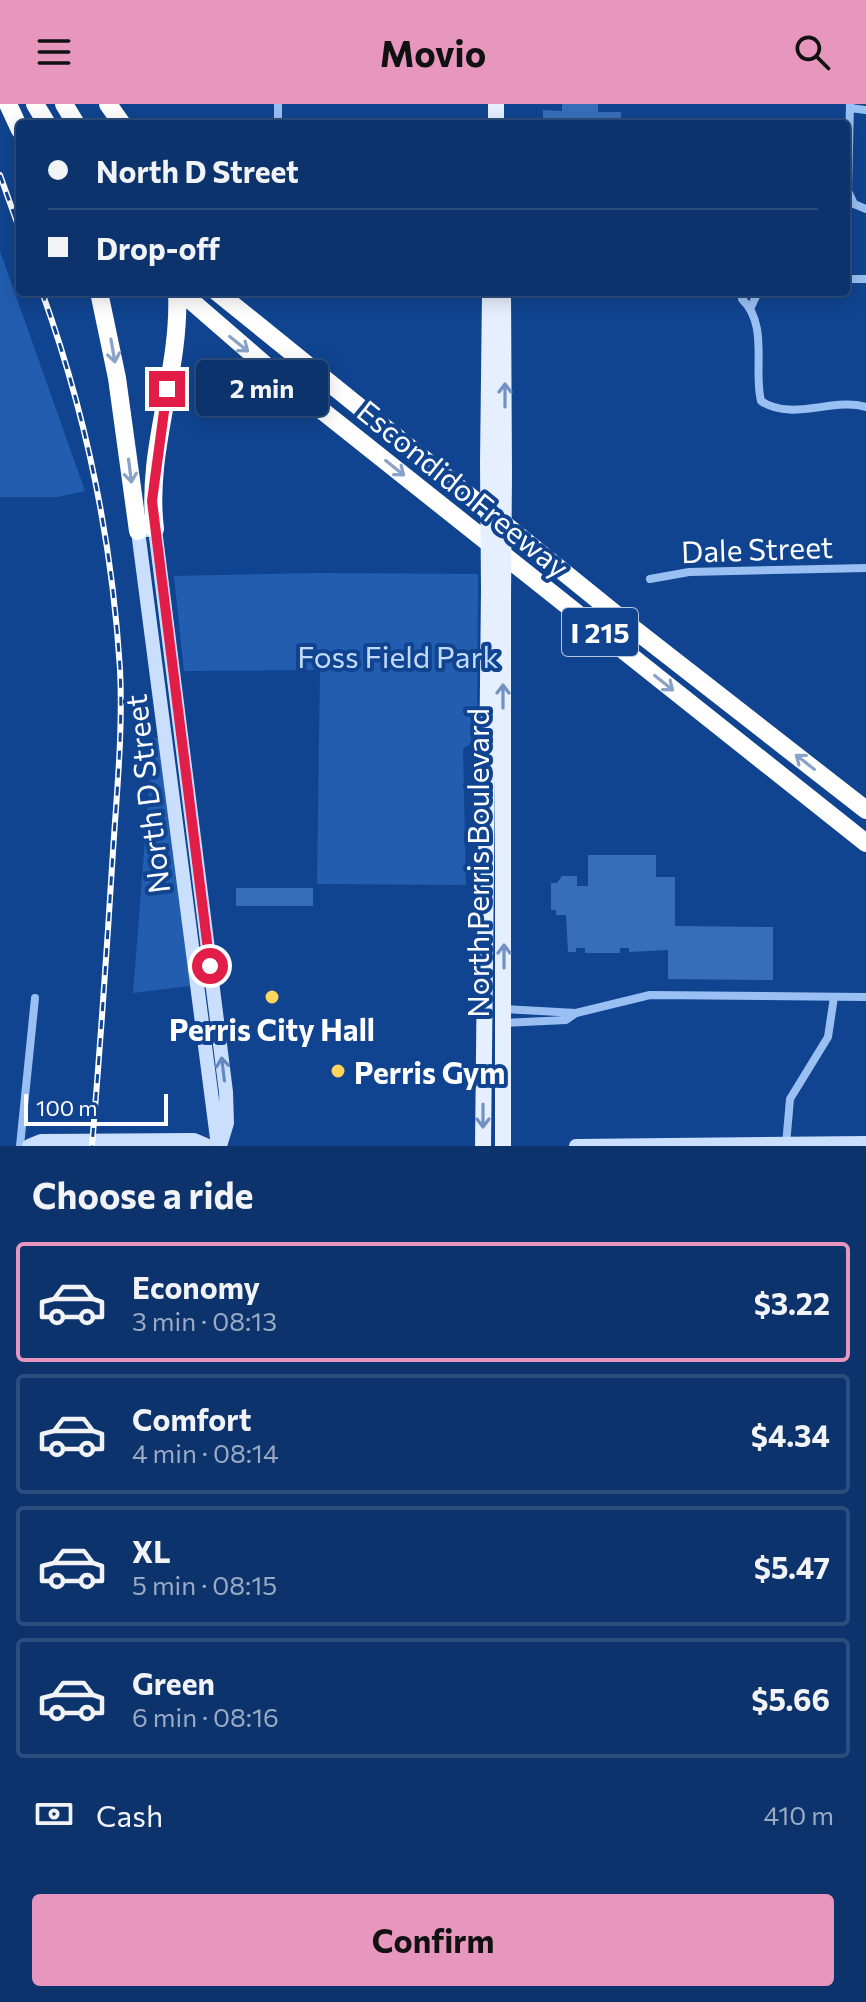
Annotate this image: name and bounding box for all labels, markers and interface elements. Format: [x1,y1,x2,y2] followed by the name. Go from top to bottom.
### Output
[32,30,76,74] icon: menu
[380,30,486,74] text: Movio
[790,30,834,74] icon: search
[96,152,299,189] text: North D Street
[96,229,220,266] text: Drop-off
[228,335,249,353] one-way arrow
[106,338,121,364] one-way arrow
[195,361,327,417] callout: 2 min
[149,371,185,407] route end
[230,372,294,403] text: 2 min
[497,382,513,409] one-way arrow
[351,391,577,585] street label: Escondido Freeway
[123,458,138,483] one-way arrow
[384,459,405,477] one-way arrow
[681,527,833,569] street label: Dale Street
[562,608,638,656] road number: I 215
[297,637,499,674] park label: Foss Field Park
[653,674,674,692] one-way arrow
[495,683,511,710] one-way arrow
[115,692,177,896] street label: North D Street
[458,708,495,1018] street label: North Perris Boulevard
[794,753,816,770] one-way arrow
[496,943,512,970] one-way arrow
[192,948,228,984] route start
[263,988,281,1006] marker: Perris City Hall
[169,1010,375,1047] place label: Perris City Hall
[354,1053,505,1090] place label: Perris Gym
[216,1056,231,1083] one-way arrow
[329,1062,347,1080] marker: Perris Gym
[24,1090,168,1126] scale bar
[36,1094,98,1121] text: 100 m
[475,1102,491,1129] one-way arrow
[32,1172,253,1216] text: Choose a ride
[36,1266,108,1338] icon: car
[132,1268,260,1305] text: Economy
[754,1284,830,1321] text: $3.22
[132,1305,277,1336] text: 3 min · 08:13
[36,1398,108,1470] icon: car
[132,1400,251,1437] text: Comfort
[751,1416,830,1453] text: $4.34
[132,1437,279,1468] text: 4 min · 08:14
[36,1530,108,1602] icon: car
[132,1532,171,1569] text: XL
[754,1548,830,1585] text: $5.47
[132,1569,277,1600] text: 5 min · 08:15
[36,1662,108,1734] icon: car
[132,1664,215,1701] text: Green
[751,1680,830,1717] text: $5.66
[132,1701,279,1732] text: 6 min · 08:16
[32,1792,76,1836] icon: cash
[96,1796,163,1833] text: Cash
[763,1799,834,1830] text: 410 m
[32,1894,834,1986] button: Confirm

